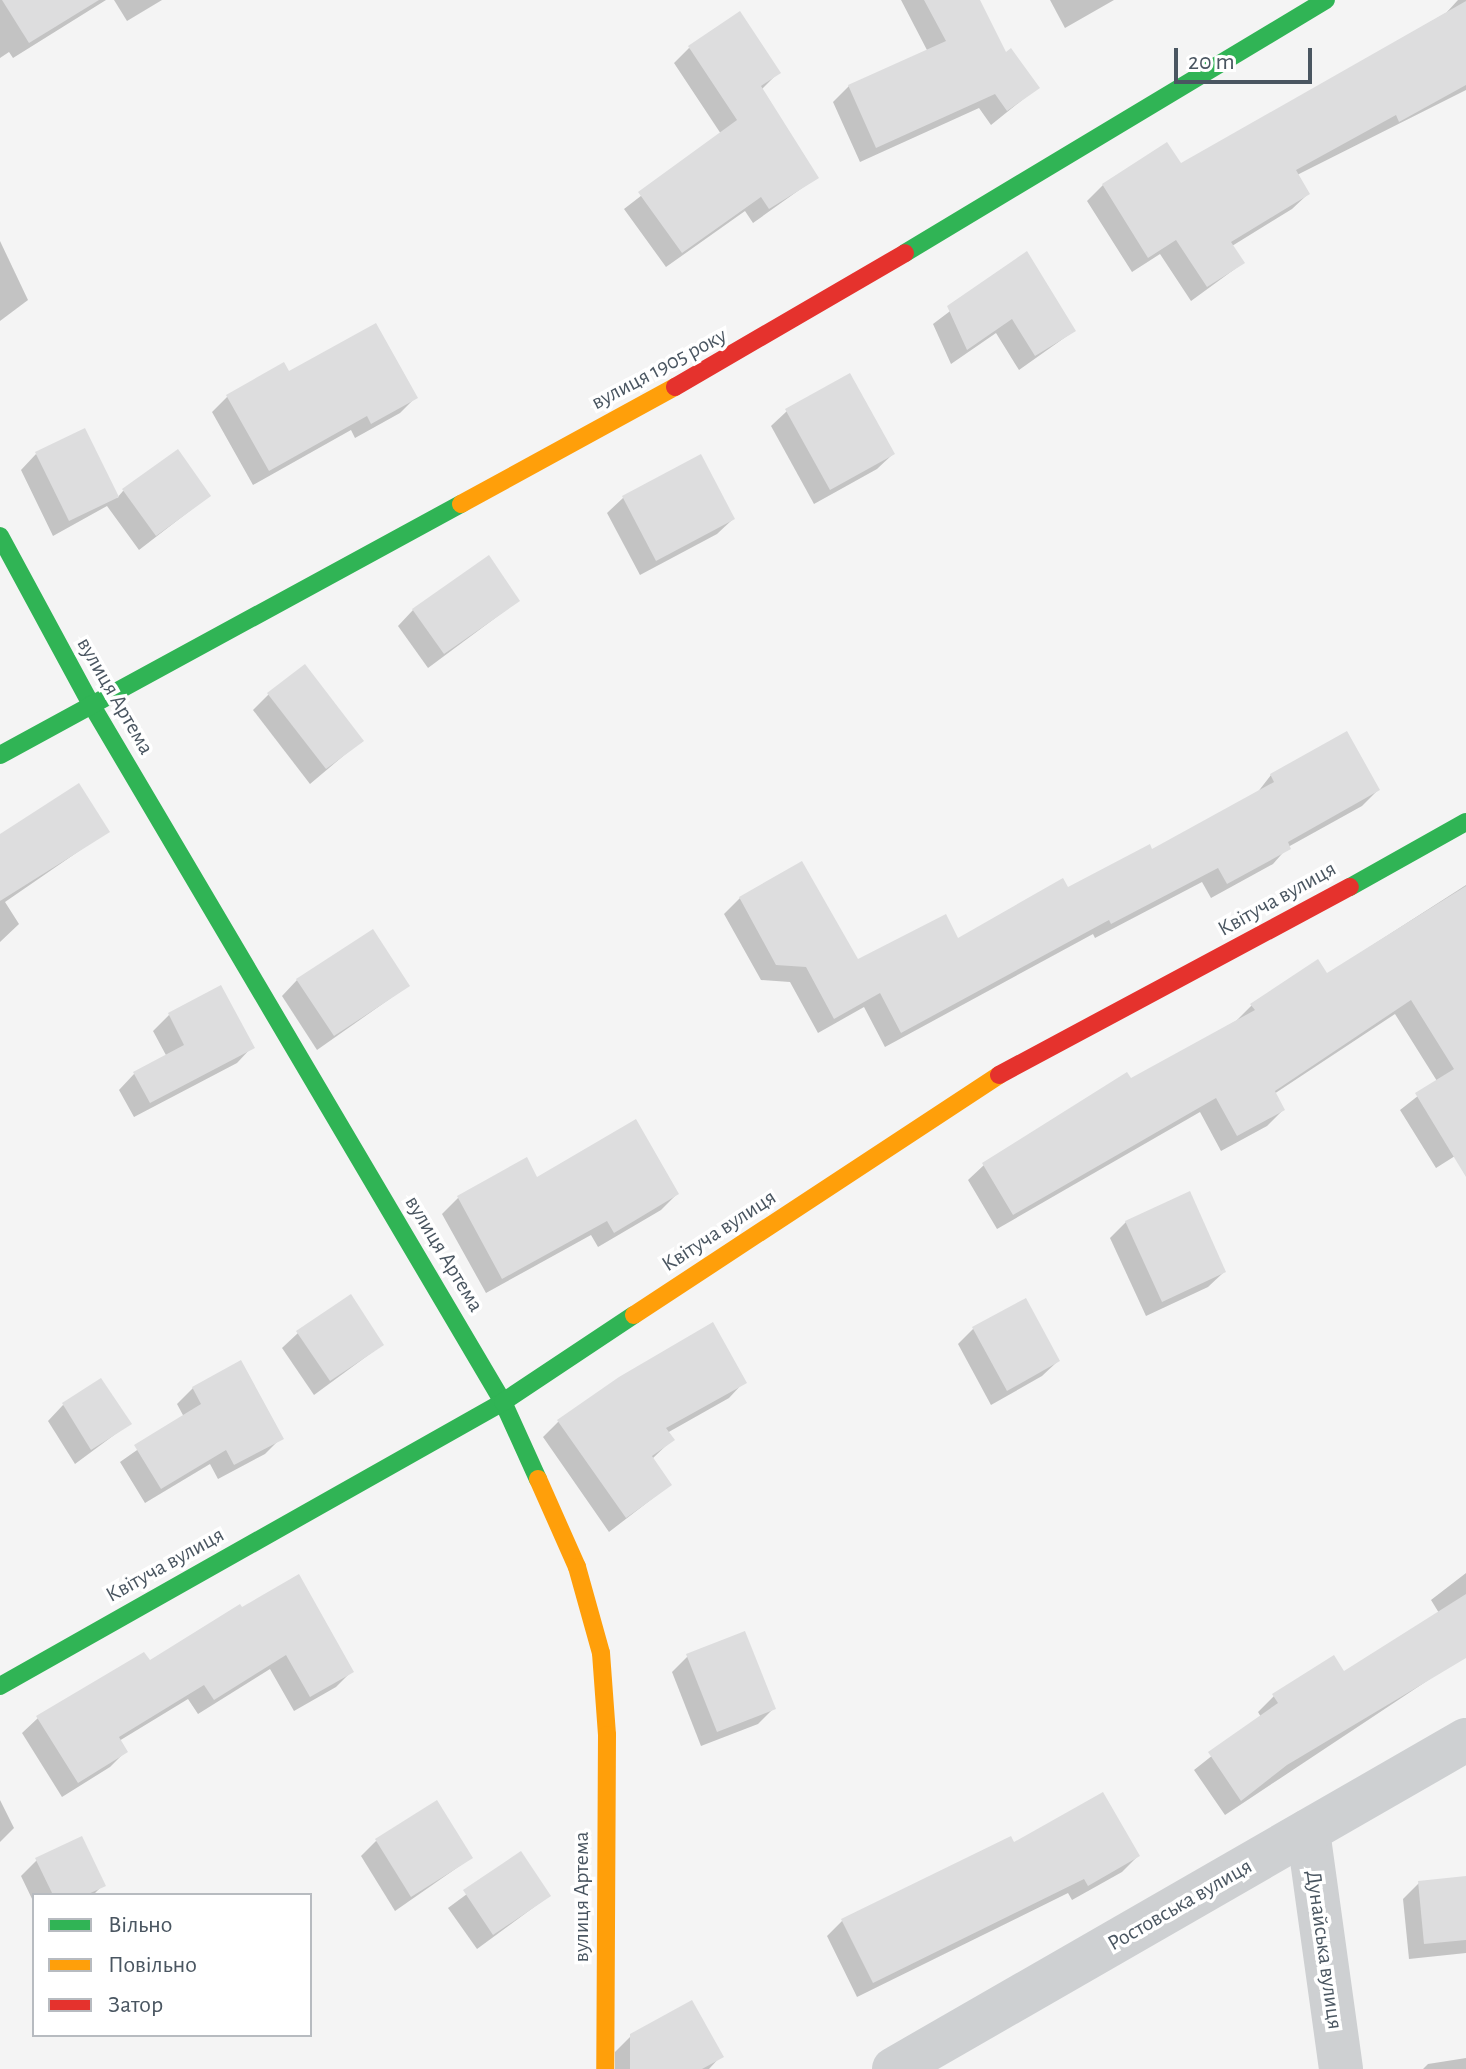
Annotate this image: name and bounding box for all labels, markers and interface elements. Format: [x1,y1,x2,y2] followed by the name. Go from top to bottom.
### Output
[1178,32,1316,82] scale bar
[1188,50,1235,74] text: 20 m
[587,322,731,416] street label: вулиця 1905 року
[71,633,159,759] street label: вулиця Артема
[1213,856,1341,942] street label: Квітуча вулиця
[657,1184,781,1278] street label: Квітуча вулиця
[399,1191,489,1317] street label: вулиця Артема
[101,1522,229,1608] street label: Квітуча вулиця
[569,1831,595,1963] street label: вулиця Артема
[1103,1853,1257,1957] street label: Ростовська вулиця
[1300,1869,1348,2031] street label: Дунайська вулиця
[32,1893,312,2037] legend
[108,1913,173,1937] text: Вільно
[108,1953,197,1977] text: Повільно
[108,1993,163,2017] text: Затор

